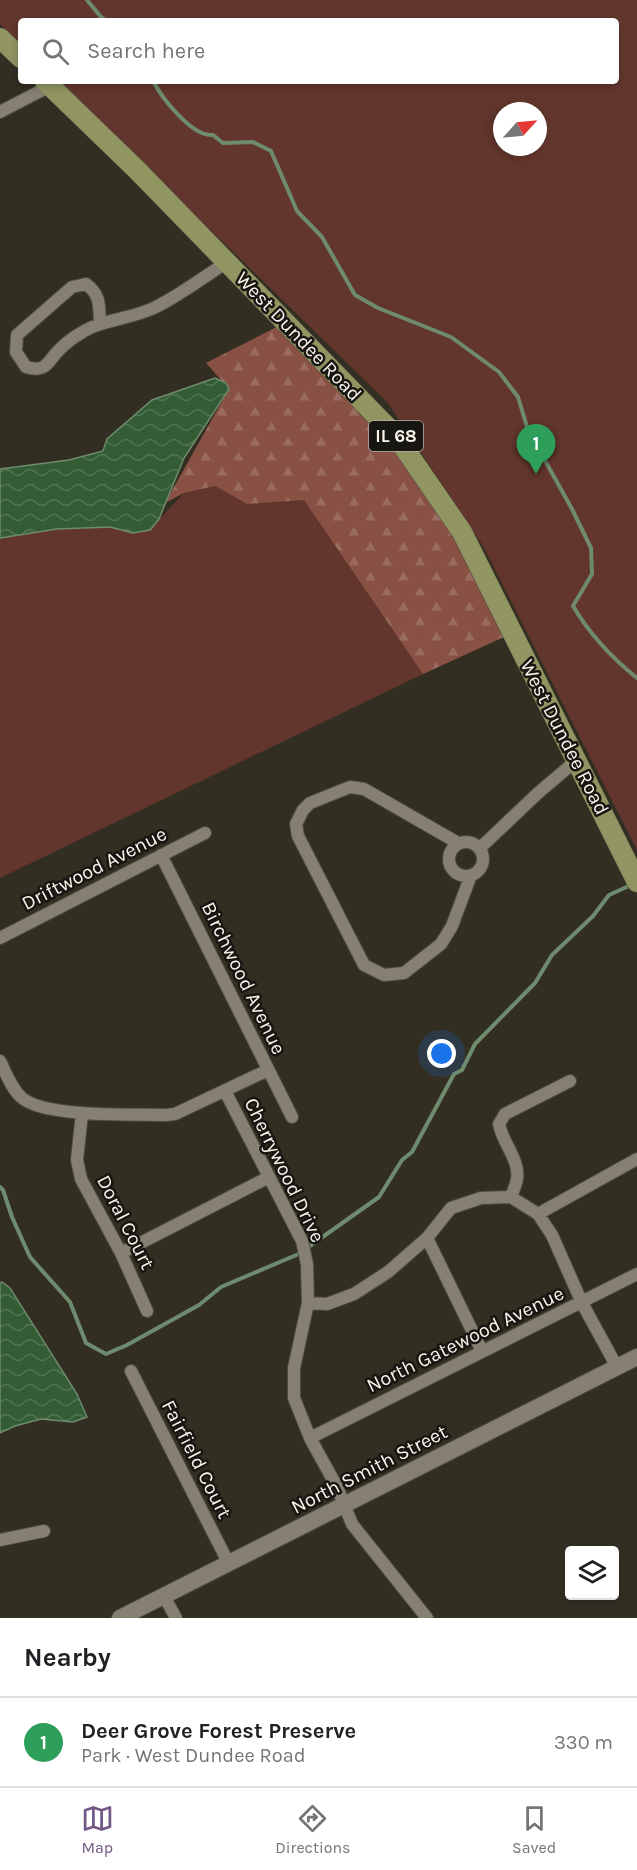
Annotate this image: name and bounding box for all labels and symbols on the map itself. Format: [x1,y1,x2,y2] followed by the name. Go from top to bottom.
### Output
[493,102,547,156] north arrow
[231,267,366,406] street label: West Dundee Road
[369,421,423,451] road number: IL 68
[516,424,556,474] pin: 1
[516,656,614,819] street label: West Dundee Road
[18,822,171,915] street label: Driftwood Avenue
[197,898,290,1058] street label: Birchwood Avenue
[427,1039,456,1068] your location
[240,1094,330,1246] street label: Cherrywood Drive
[92,1171,159,1274] street label: Doral Court
[363,1282,568,1397] street label: North Gatewood Avenue
[157,1396,236,1523] street label: Fairfield Court
[287,1420,452,1519] street label: North Smith Street

